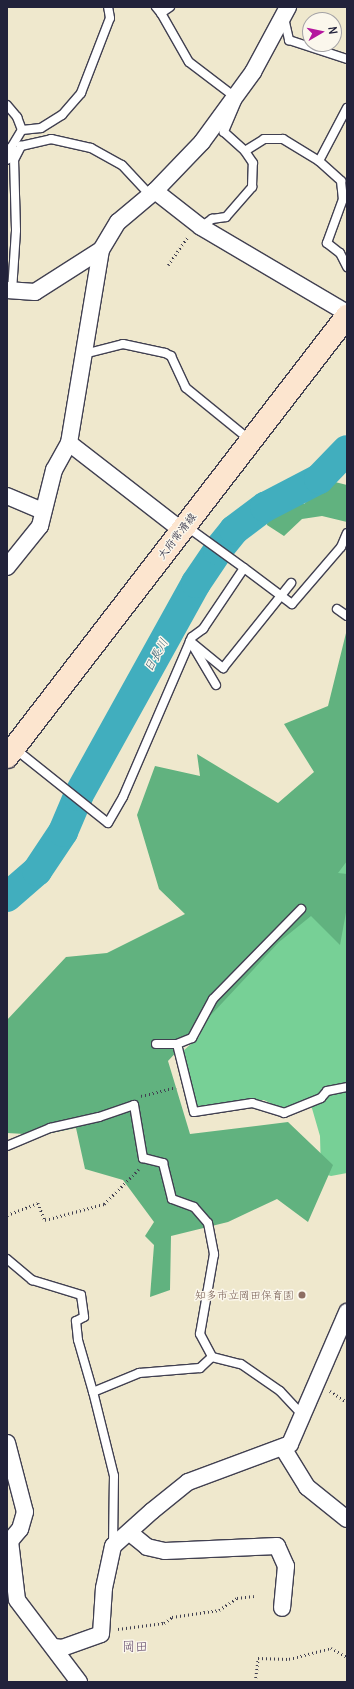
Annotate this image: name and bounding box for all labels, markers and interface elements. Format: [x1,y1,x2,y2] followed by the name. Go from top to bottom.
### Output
[302,12,342,52] north arrow
[325,25,340,35] text: N
[155,510,199,562] street label: 大府常滑線
[141,636,171,674] water label: 日長川
[195,1288,294,1302] place label: 知多市立岡田保育園
[297,1290,307,1300] marker: 知多市立岡田保育園
[122,1639,148,1655] district label: 岡田

